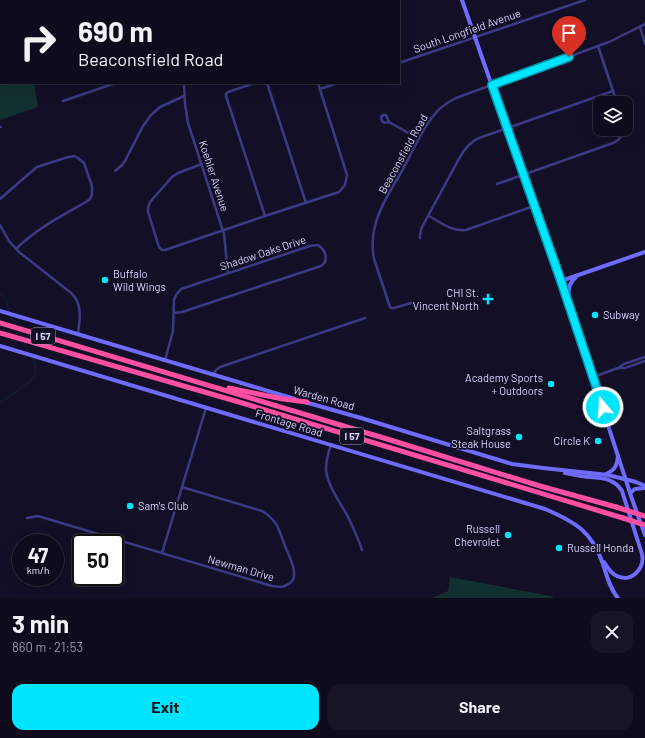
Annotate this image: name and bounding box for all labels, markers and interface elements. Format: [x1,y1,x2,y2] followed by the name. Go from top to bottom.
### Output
[411,6,522,55] street label: South Longfield Avenue
[78,14,153,48] text: 690 m
[12,16,64,68] icon: right
[552,16,586,57] pin
[558,22,580,44] icon: arrive
[78,48,223,70] text: Beaconsfield Road
[593,96,633,136] map controls
[593,96,633,136] button: layers
[375,112,430,196] street label: Beaconsfield Road
[197,139,232,213] street label: Koehler Avenue
[218,232,308,273] street label: Shadow Oaks Drive
[113,267,166,293] place label: Buffalo Wild Wings
[100,275,110,285] marker: Buffalo Wild Wings
[413,286,479,312] place label: CHI St. Vincent North
[482,293,494,305] marker: CHI St. Vincent North
[603,308,640,321] place label: Subway
[590,310,600,320] marker: Subway
[31,328,55,344] road number: I 57
[465,371,543,397] place label: Academy Sports + Outdoors
[546,379,556,389] marker: Academy Sports + Outdoors
[292,383,356,412] street label: Warden Road
[582,386,624,428] position arrow
[254,406,324,439] street label: Frontage Road
[451,424,511,450] place label: Saltgrass Steak House
[340,428,364,444] road number: I 57
[514,432,524,442] marker: Saltgrass Steak House
[554,434,590,447] place label: Circle K
[593,436,603,446] marker: Circle K
[138,499,189,512] place label: Sam's Club
[125,501,135,511] marker: Sam's Club
[454,522,500,548] place label: Russell Chevrolet
[503,530,513,540] marker: Russell Chevrolet
[72,534,124,586] speed limit sign: 50
[567,541,634,554] place label: Russell Honda
[28,543,48,567] text: 47
[554,543,564,553] marker: Russell Honda
[206,552,276,583] street label: Newman Drive
[27,564,49,576] text: km/h
[12,609,69,638] text: 3 min
[591,611,633,653] button: close
[12,639,83,655] text: 860 m · 21:53
[12,684,319,730] button: Exit
[327,684,633,730] button: Share

